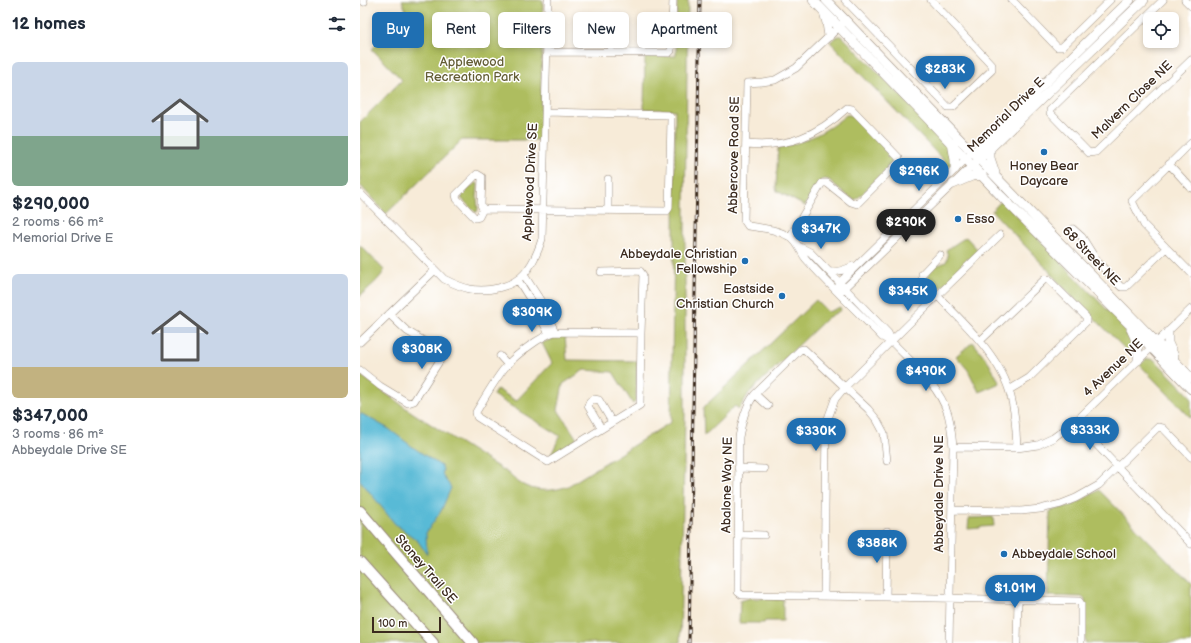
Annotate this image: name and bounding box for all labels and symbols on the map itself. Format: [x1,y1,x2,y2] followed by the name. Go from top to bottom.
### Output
[425,54,520,85] park label: Applewood Recreation Park
[917,56,973,90] pin: $283K
[1088,57,1176,143] street label: Malvern Close NE
[964,74,1048,156] street label: Memorial Drive E
[725,96,743,214] street label: Abbercove Road SE
[519,122,541,241] street label: Applewood Drive SE
[1039,147,1049,157] marker: Honey Bear Daycare
[891,158,947,192] pin: $296K
[1009,158,1079,189] place label: Honey Bear Daycare
[878,209,934,243] pin: $290K
[966,211,995,227] place label: Esso
[953,214,963,224] marker: Esso
[793,216,849,250] pin: $347K
[1059,223,1124,289] street label: 68 Street NE
[620,246,737,277] place label: Abbeydale Christian Fellowship
[740,256,750,266] marker: Abbeydale Christian Fellowship
[880,278,936,312] pin: $345K
[676,281,774,312] place label: Eastside Christian Church
[777,291,787,301] marker: Eastside Christian Church
[504,299,560,333] pin: $309K
[1080,335,1147,400] street label: 4 Avenue NE
[394,336,450,370] pin: $308K
[898,358,954,392] pin: $490K
[1062,417,1118,451] pin: $333K
[788,418,844,452] pin: $330K
[931,435,947,552] street label: Abbeydale Drive NE
[718,436,736,533] street label: Abalone Way NE
[849,530,905,564] pin: $388K
[392,531,461,607] street label: Stoney Trail SE
[1012,546,1116,562] place label: Abbeydale School
[999,549,1009,559] marker: Abbeydale School
[982,575,1048,609] pin: $1.01M
[372,615,441,634] scale bar

